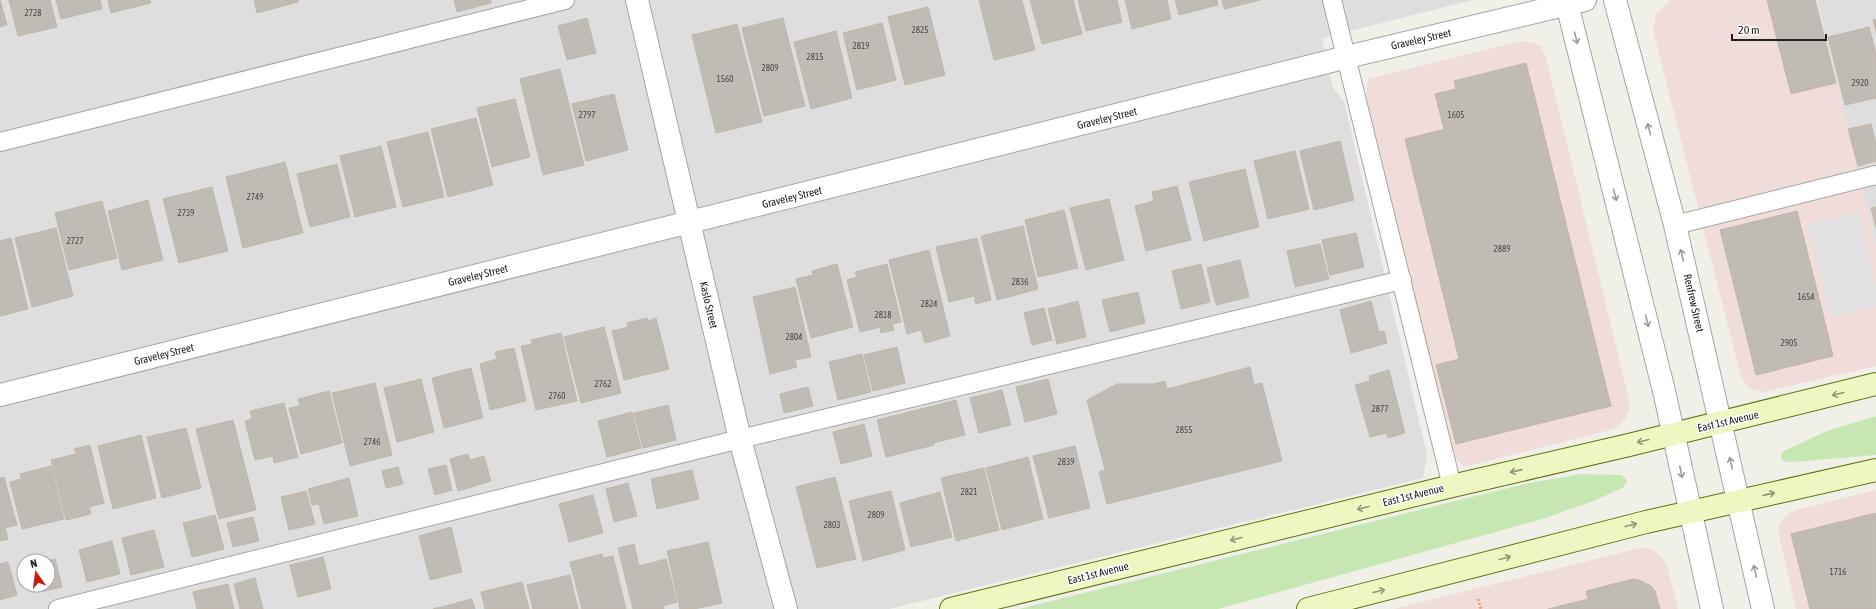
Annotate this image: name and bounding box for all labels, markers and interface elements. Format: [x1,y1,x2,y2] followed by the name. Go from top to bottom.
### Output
[25,8,41,18] house number: 2728
[1732,16,1826,42] scale bar
[1738,23,1760,37] text: 20 m
[912,25,928,35] house number: 2825
[1390,26,1452,52] street label: Graveley Street
[1572,31,1580,44] one-way arrow
[853,41,869,51] house number: 2819
[807,52,823,62] house number: 2815
[762,63,778,73] house number: 2809
[717,74,733,84] house number: 1560
[1852,78,1868,88] house number: 2920
[1076,105,1138,131] street label: Graveley Street
[579,110,595,120] house number: 2797
[1448,110,1464,120] house number: 1605
[1645,122,1653,135] one-way arrow
[761,184,823,210] street label: Graveley Street
[1612,189,1620,202] one-way arrow
[247,192,263,202] house number: 2749
[178,208,194,218] house number: 2739
[67,236,83,246] house number: 2727
[1494,244,1510,254] house number: 2889
[1678,248,1685,261] one-way arrow
[447,262,509,288] street label: Graveley Street
[1681,273,1707,333] street label: Renfrew Street
[1012,277,1028,287] house number: 2836
[698,280,720,330] street label: Kaslo Street
[1798,292,1814,302] house number: 1654
[921,299,937,309] house number: 2824
[875,310,891,320] house number: 2818
[1643,315,1651,328] one-way arrow
[786,332,802,342] house number: 2804
[1781,338,1797,348] house number: 2905
[133,341,195,367] street label: Graveley Street
[595,379,611,389] house number: 2762
[1832,390,1845,398] one-way arrow
[549,391,565,401] house number: 2760
[1372,404,1388,414] house number: 2877
[1696,408,1760,434] street label: East 1st Avenue
[1176,425,1192,435] house number: 2855
[364,437,380,447] house number: 2746
[1637,438,1650,446] one-way arrow
[1058,457,1074,467] house number: 2839
[1726,457,1734,470] one-way arrow
[1678,465,1686,478] one-way arrow
[1510,467,1523,475] one-way arrow
[1381,482,1445,508] street label: East 1st Avenue
[961,487,977,497] house number: 2821
[1762,490,1775,498] one-way arrow
[1356,504,1369,512] one-way arrow
[868,510,884,520] house number: 2809
[824,520,840,530] house number: 2803
[1624,521,1637,529] one-way arrow
[1230,535,1243,543] one-way arrow
[16,553,56,593] north arrow
[1498,554,1511,561] one-way arrow
[29,557,38,570] text: N
[1066,560,1130,586] street label: East 1st Avenue
[1750,565,1758,578] one-way arrow
[1830,567,1846,577] house number: 1716
[1372,586,1385,594] one-way arrow

